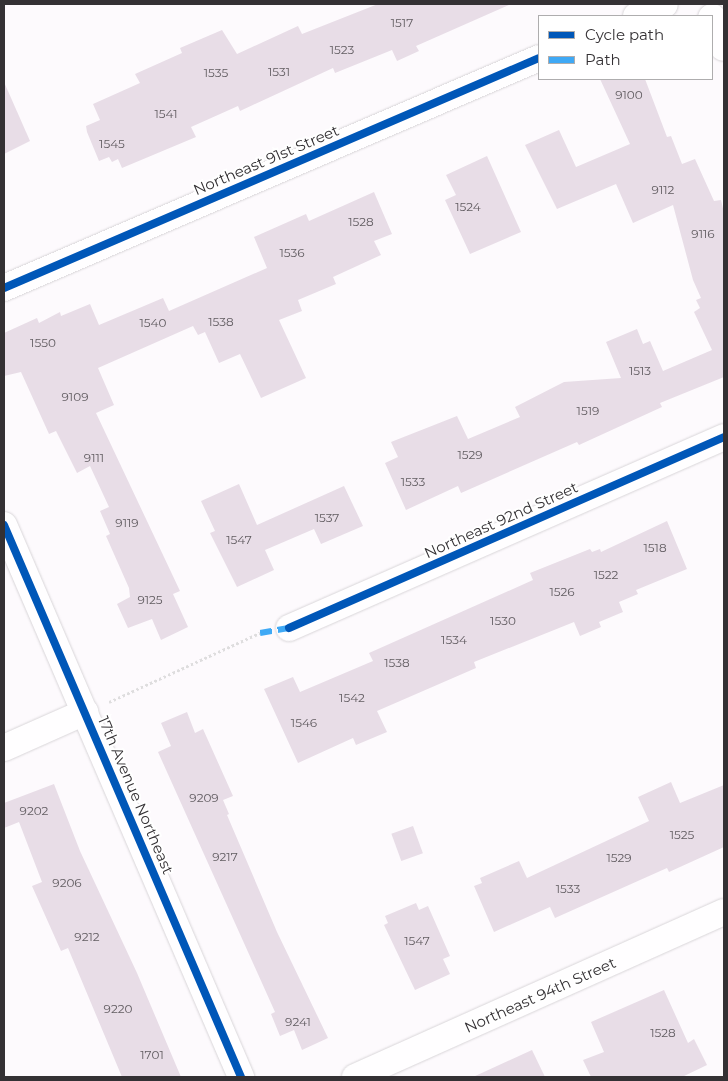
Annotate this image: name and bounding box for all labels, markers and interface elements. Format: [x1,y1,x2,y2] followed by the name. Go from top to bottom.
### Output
[538,15,713,80] legend
[391,16,413,30] house number: 1517
[585,25,664,44] text: Cycle path
[330,43,354,57] house number: 1523
[585,50,621,69] text: Path
[268,65,290,79] house number: 1531
[204,66,228,80] house number: 1535
[615,88,643,102] house number: 9100
[154,107,178,121] house number: 1541
[191,121,341,199] street label: Northeast 91st Street
[99,137,125,151] house number: 1545
[652,183,674,197] house number: 9112
[455,200,481,214] house number: 1524
[348,215,374,229] house number: 1528
[691,227,715,241] house number: 9116
[279,246,305,260] house number: 1536
[208,315,234,329] house number: 1538
[140,316,166,330] house number: 1540
[30,336,56,350] house number: 1550
[629,364,651,378] house number: 1513
[62,390,88,404] house number: 9109
[577,404,599,418] house number: 1519
[457,448,483,462] house number: 1529
[84,451,104,465] house number: 9111
[401,475,425,489] house number: 1533
[421,478,581,562] street label: Northeast 92nd Street
[315,511,339,525] house number: 1537
[115,516,139,530] house number: 9119
[226,533,252,547] house number: 1547
[643,541,667,555] house number: 1518
[594,568,618,582] house number: 1522
[549,585,575,599] house number: 1526
[137,593,163,607] house number: 9125
[490,614,516,628] house number: 1530
[441,633,467,647] house number: 1534
[384,656,410,670] house number: 1538
[339,691,365,705] house number: 1542
[95,713,177,877] street label: 17th Avenue Northeast
[291,716,317,730] house number: 1546
[189,791,219,805] house number: 9209
[20,804,48,818] house number: 9202
[670,828,694,842] house number: 1525
[212,850,238,864] house number: 9217
[606,851,632,865] house number: 1529
[52,876,82,890] house number: 9206
[556,882,580,896] house number: 1533
[74,930,100,944] house number: 9212
[404,934,430,948] house number: 1547
[462,953,618,1037] street label: Northeast 94th Street
[104,1002,132,1016] house number: 9220
[285,1015,311,1029] house number: 9241
[650,1026,676,1040] house number: 1528
[140,1048,164,1062] house number: 1701

